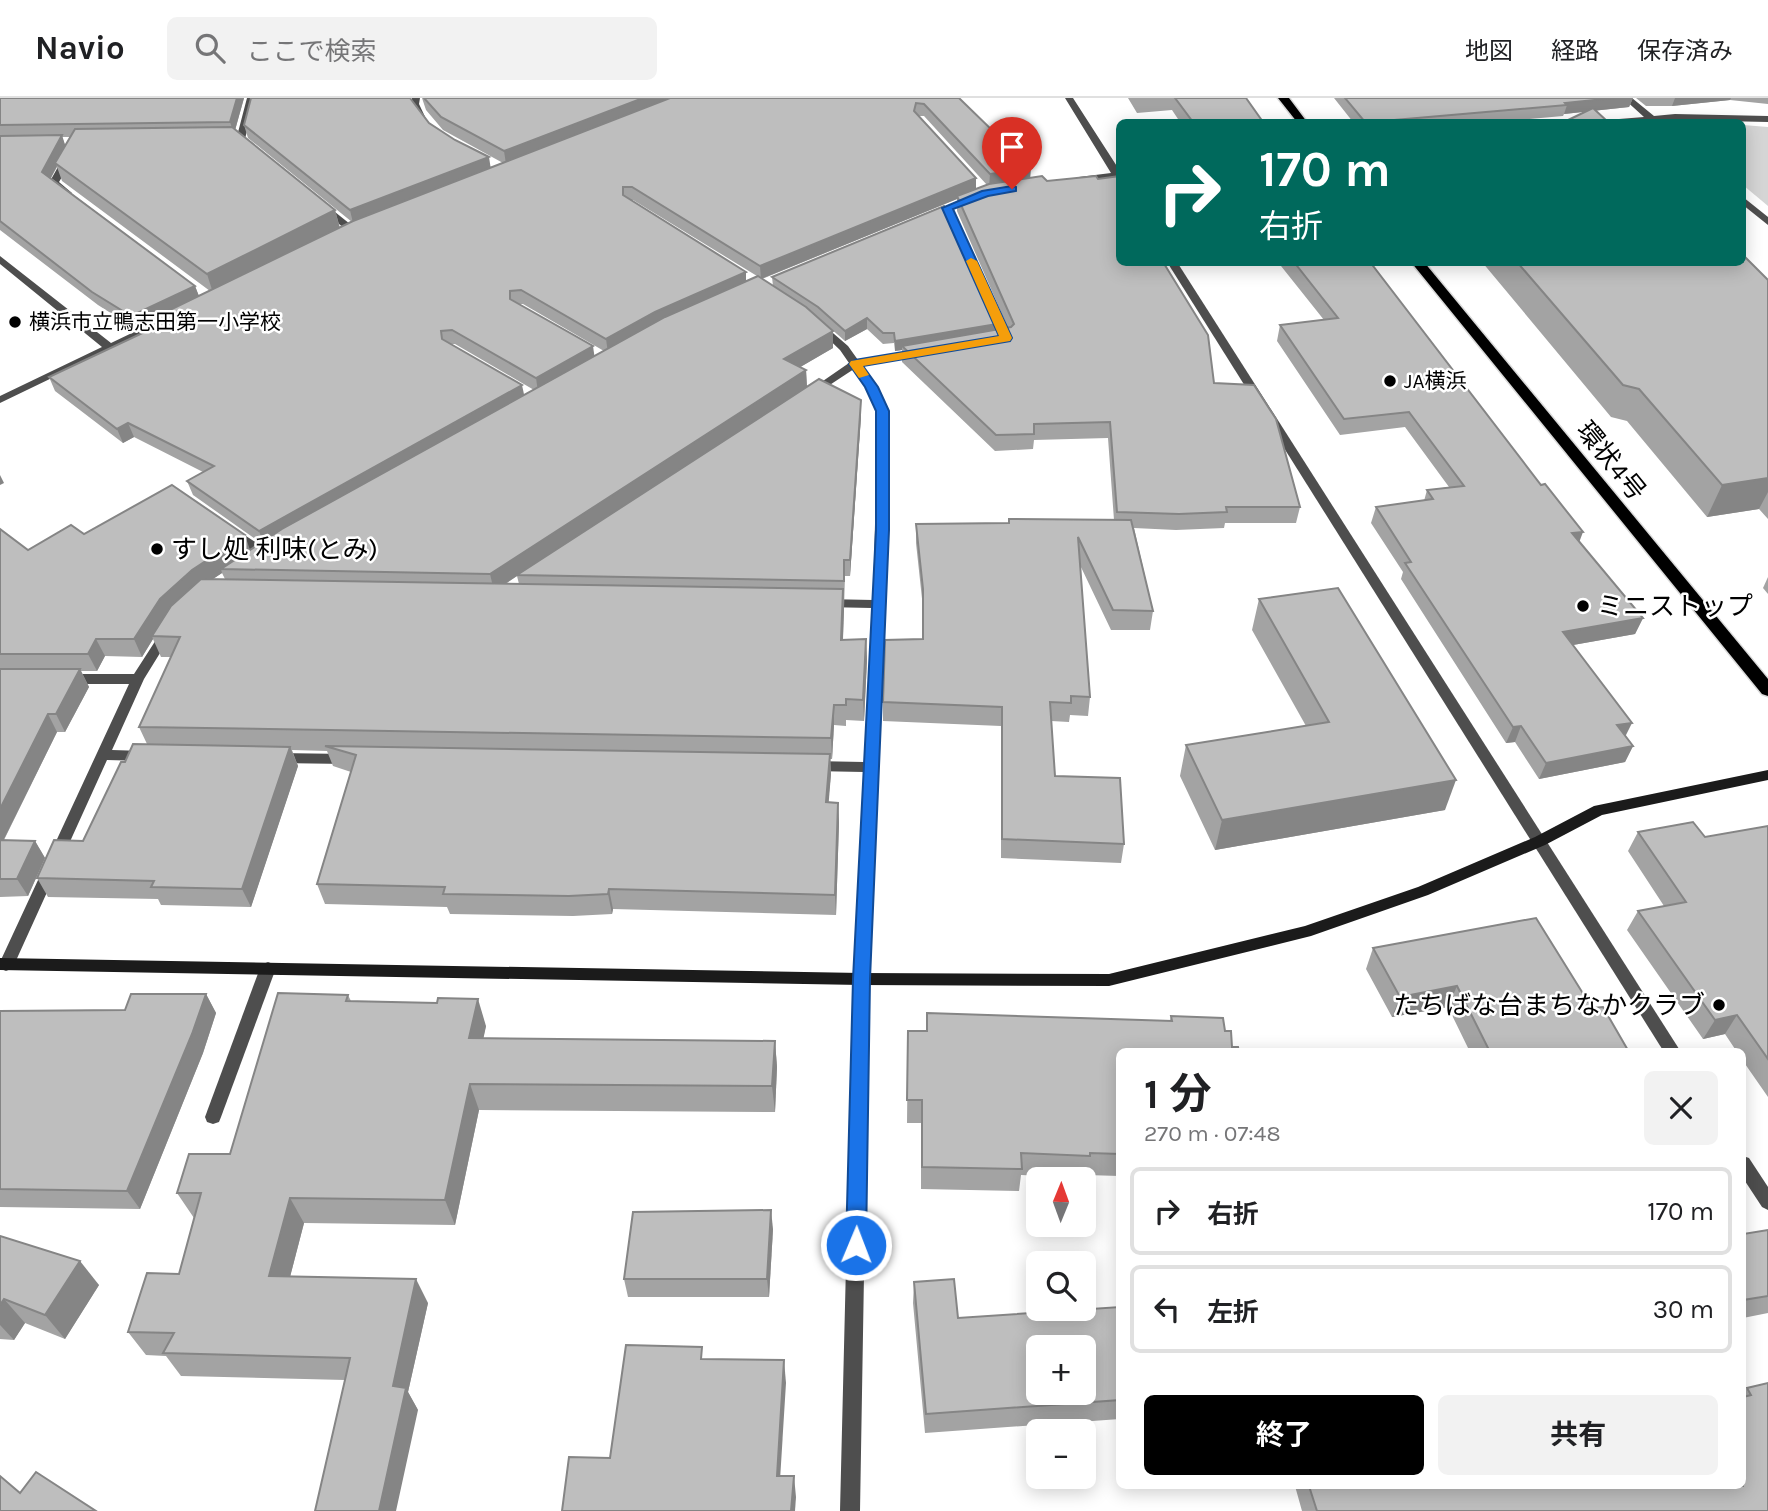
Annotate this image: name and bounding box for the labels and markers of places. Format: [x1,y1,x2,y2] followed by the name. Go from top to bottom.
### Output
[982,117,1042,189] pin
[29,310,281,334] place label: 横浜市立鴨志田第一小学校
[7,314,23,330] marker: 横浜市立鴨志田第一小学校
[1404,369,1467,393] place label: JA横浜
[1382,373,1398,389] marker: JA横浜
[171,534,378,565] place label: すし処 利味(とみ)
[149,541,165,557] marker: すし処 利味(とみ)
[1597,591,1753,622] place label: ミニストップ
[1575,598,1591,614] marker: ミニストップ
[1393,990,1705,1021] place label: たちばな台まちなかクラブ
[1711,997,1727,1013] marker: たちばな台まちなかクラブ

